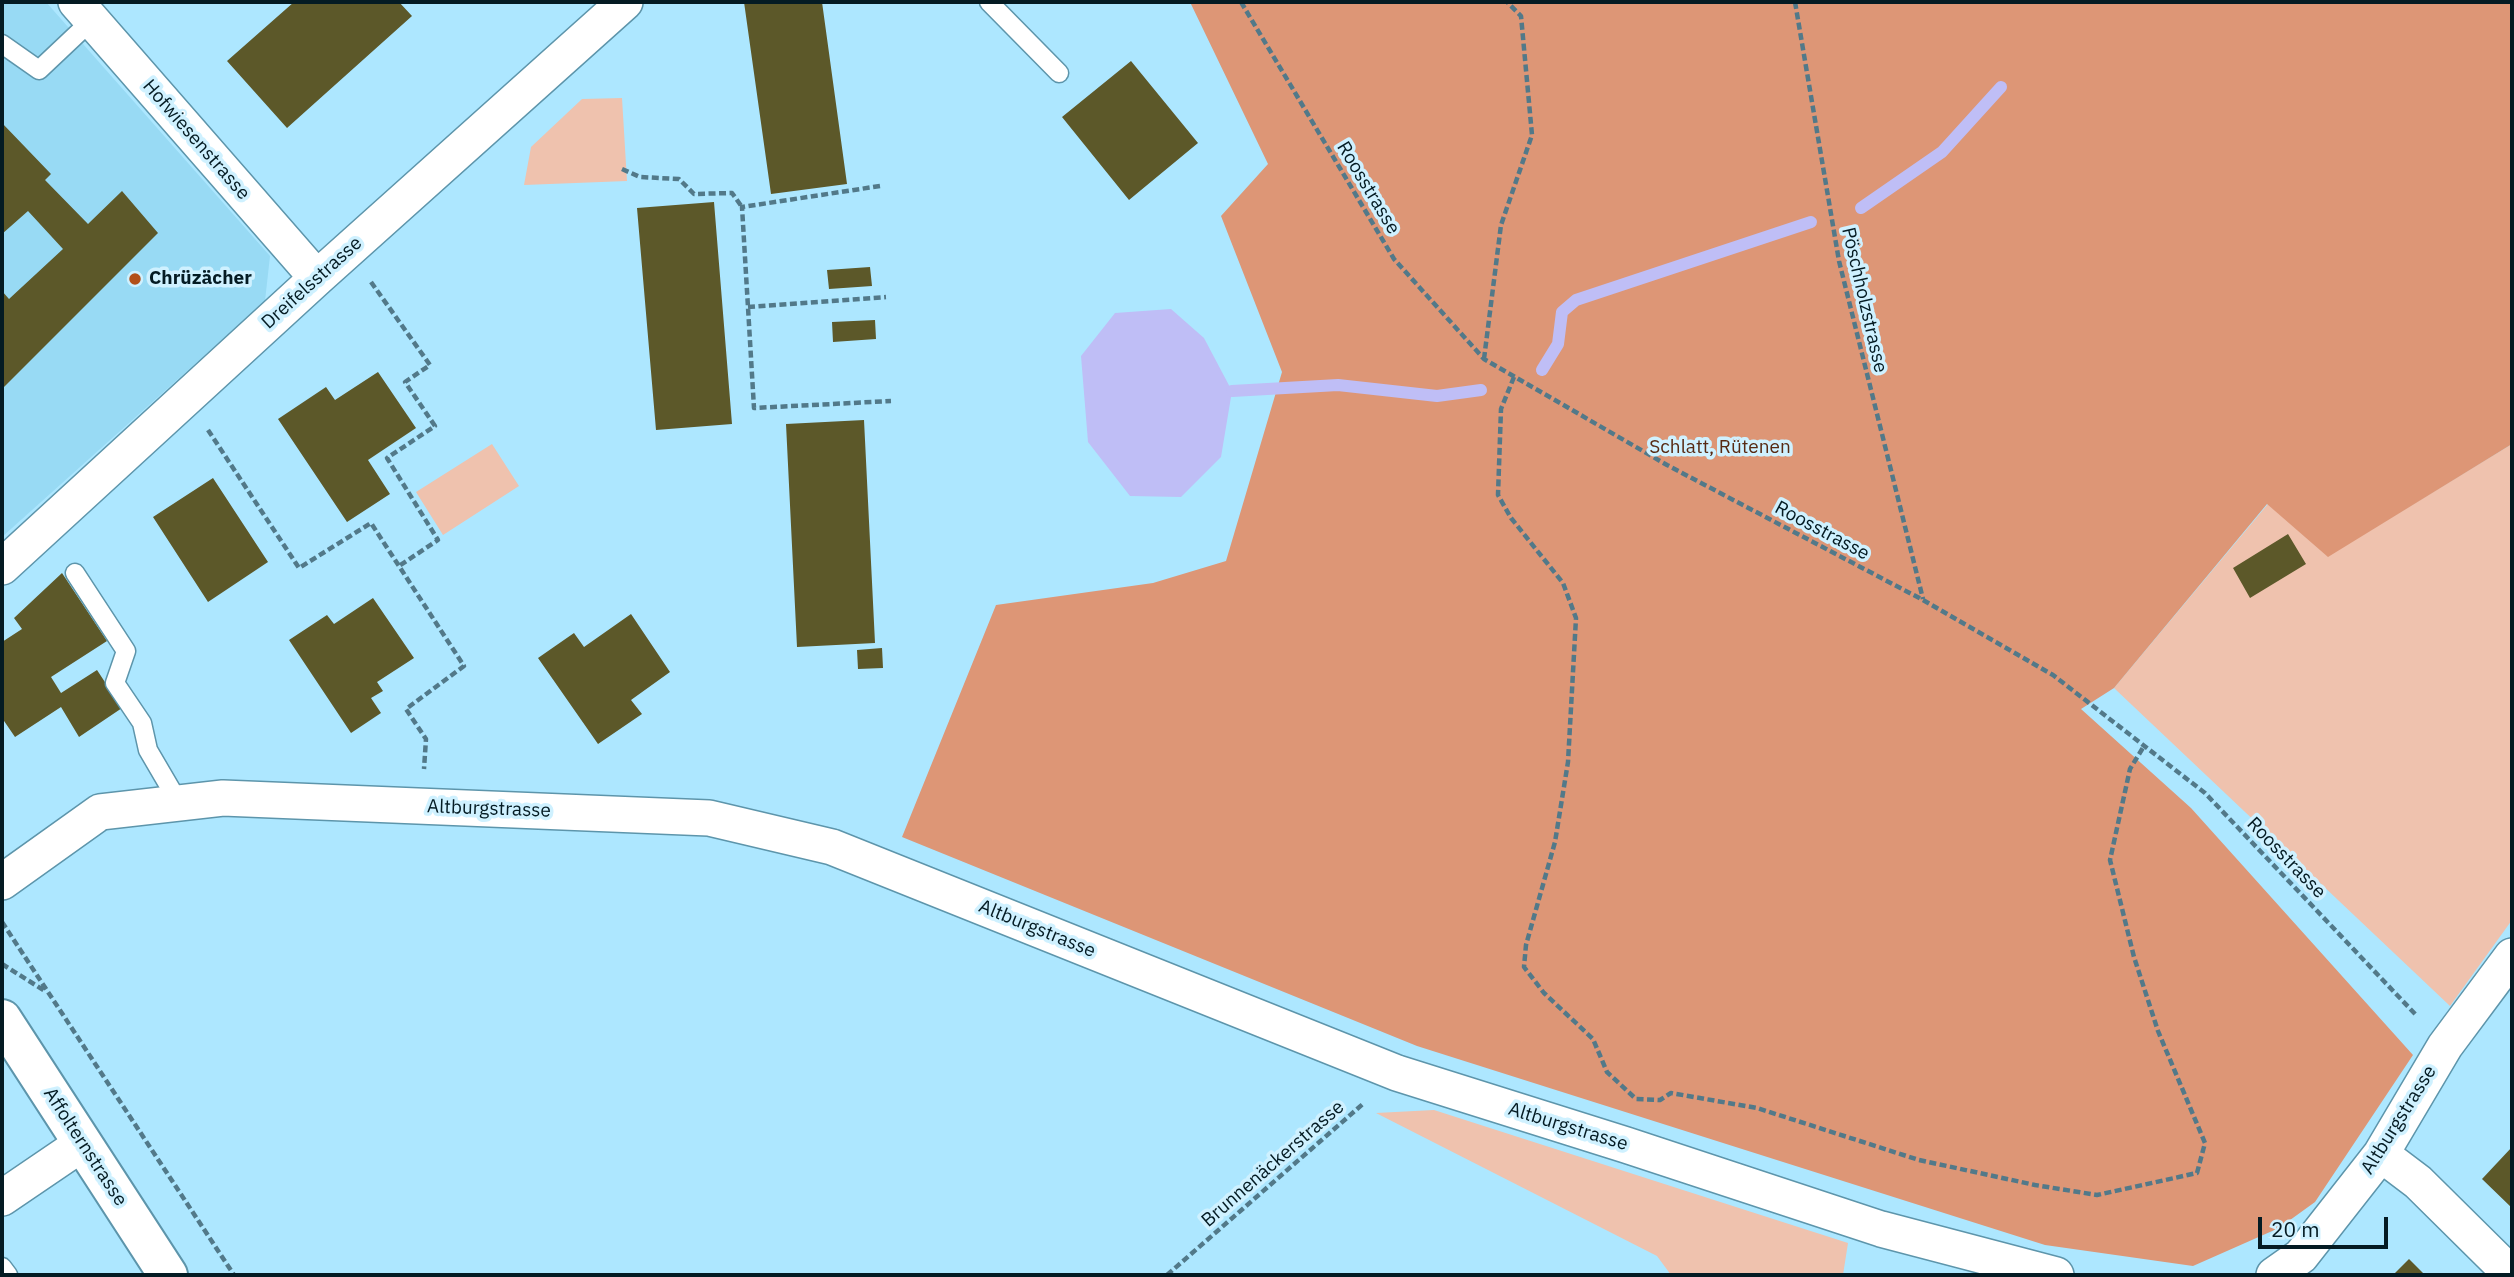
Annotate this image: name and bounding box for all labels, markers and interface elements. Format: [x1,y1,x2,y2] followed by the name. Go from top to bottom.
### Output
[138,75,254,205] street label: Hofwiesenstrasse
[1331,138,1405,238] street label: Roosstrasse
[1836,225,1892,375] street label: Pöschholzstrasse
[257,232,367,334] street label: Dreifelsstrasse
[149,268,252,290] place label: Chrüzächer
[127,271,143,287] marker: Chrüzächer
[1649,437,1791,459] park label: Schlatt, Rütenen
[1771,497,1873,565] street label: Roosstrasse
[427,795,551,823] street label: Altburgstrasse
[2242,813,2330,903] street label: Roosstrasse
[975,895,1099,963] street label: Altburgstrasse
[2356,1061,2442,1179] street label: Altburgstrasse
[38,1084,132,1210] street label: Affolternstrasse
[1197,1096,1349,1232] street label: Brunnenäckerstrasse
[1505,1098,1631,1156] street label: Altburgstrasse
[2262,1204,2392,1248] scale bar
[2271,1215,2320,1243] text: 20 m

